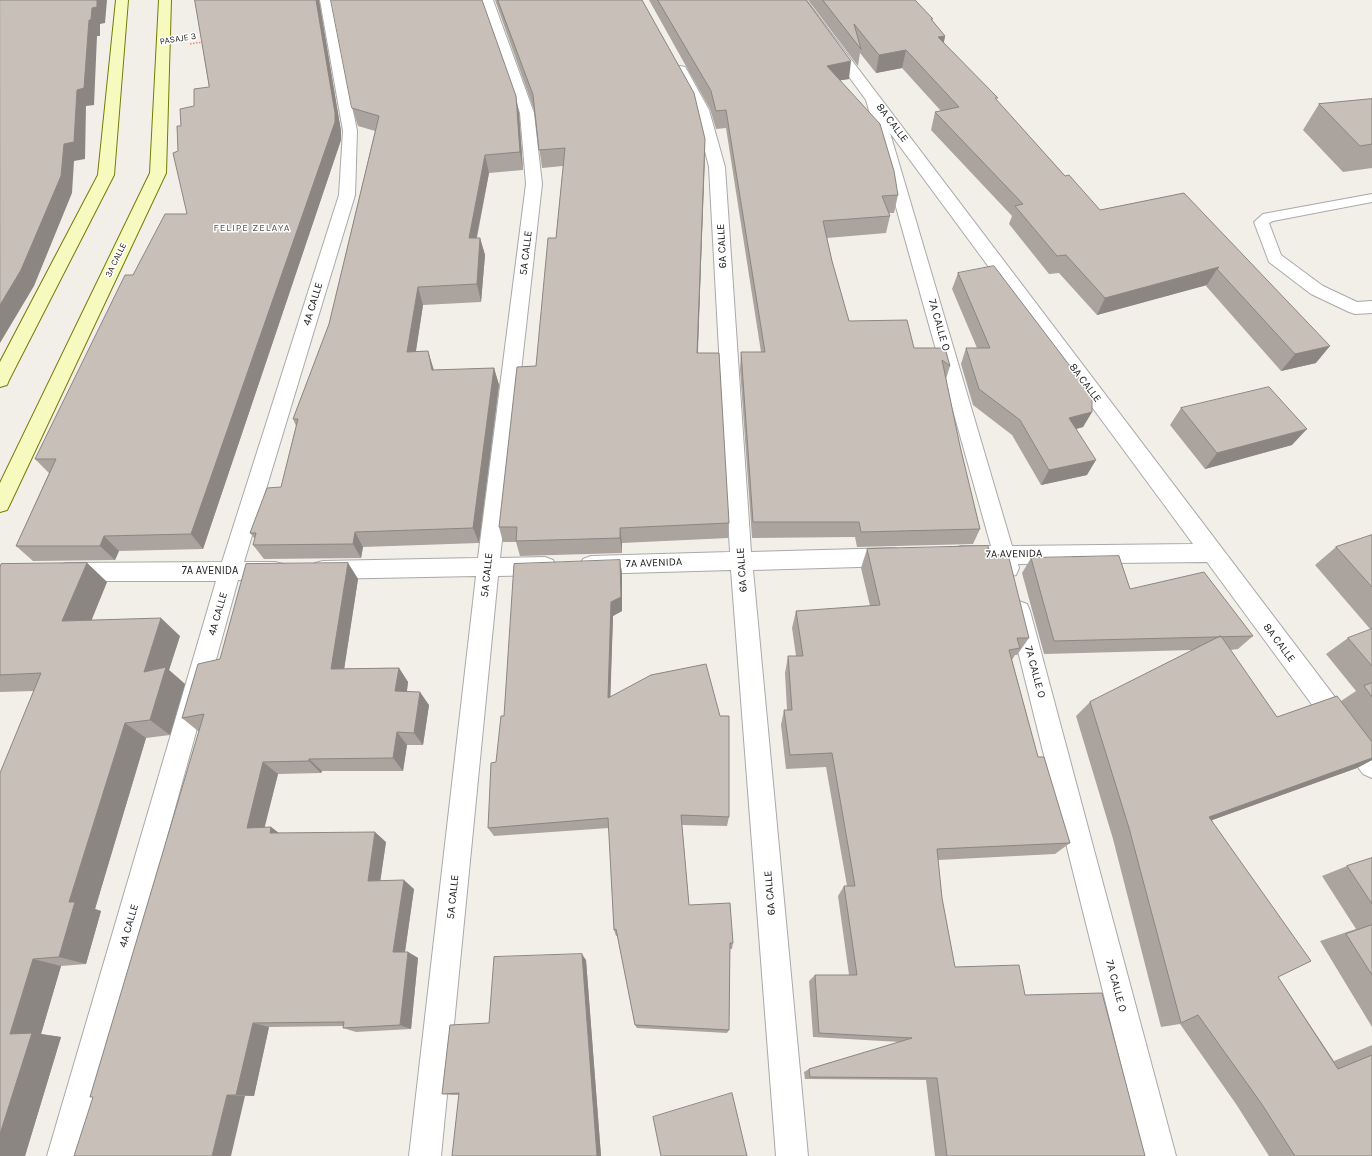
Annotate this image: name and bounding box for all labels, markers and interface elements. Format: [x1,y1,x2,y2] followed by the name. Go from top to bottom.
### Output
[159,31,197,47] street label: PASAJE 3
[873,101,911,145] street label: 8A CALLE
[213,222,291,234] district label: FELIPE ZELAYA
[714,223,730,269] street label: 6A CALLE
[517,230,535,276] street label: 5A CALLE
[103,241,129,279] street label: 3A CALLE
[300,281,326,327] street label: 4A CALLE
[925,298,953,352] street label: 7A CALLE O
[1066,361,1104,405] street label: 8A CALLE
[734,547,750,593] street label: 6A CALLE
[986,547,1042,561] street label: 7A AVENIDA
[478,552,496,598] street label: 5A CALLE
[625,555,683,571] street label: 7A AVENIDA
[182,564,238,578] street label: 7A AVENIDA
[206,591,230,637] street label: 4A CALLE
[1260,621,1298,665] street label: 8A CALLE
[1022,645,1048,699] street label: 7A CALLE O
[761,870,779,916] street label: 6A CALLE
[444,874,462,920] street label: 5A CALLE
[117,903,141,949] street label: 4A CALLE
[1103,959,1129,1013] street label: 7A CALLE O

